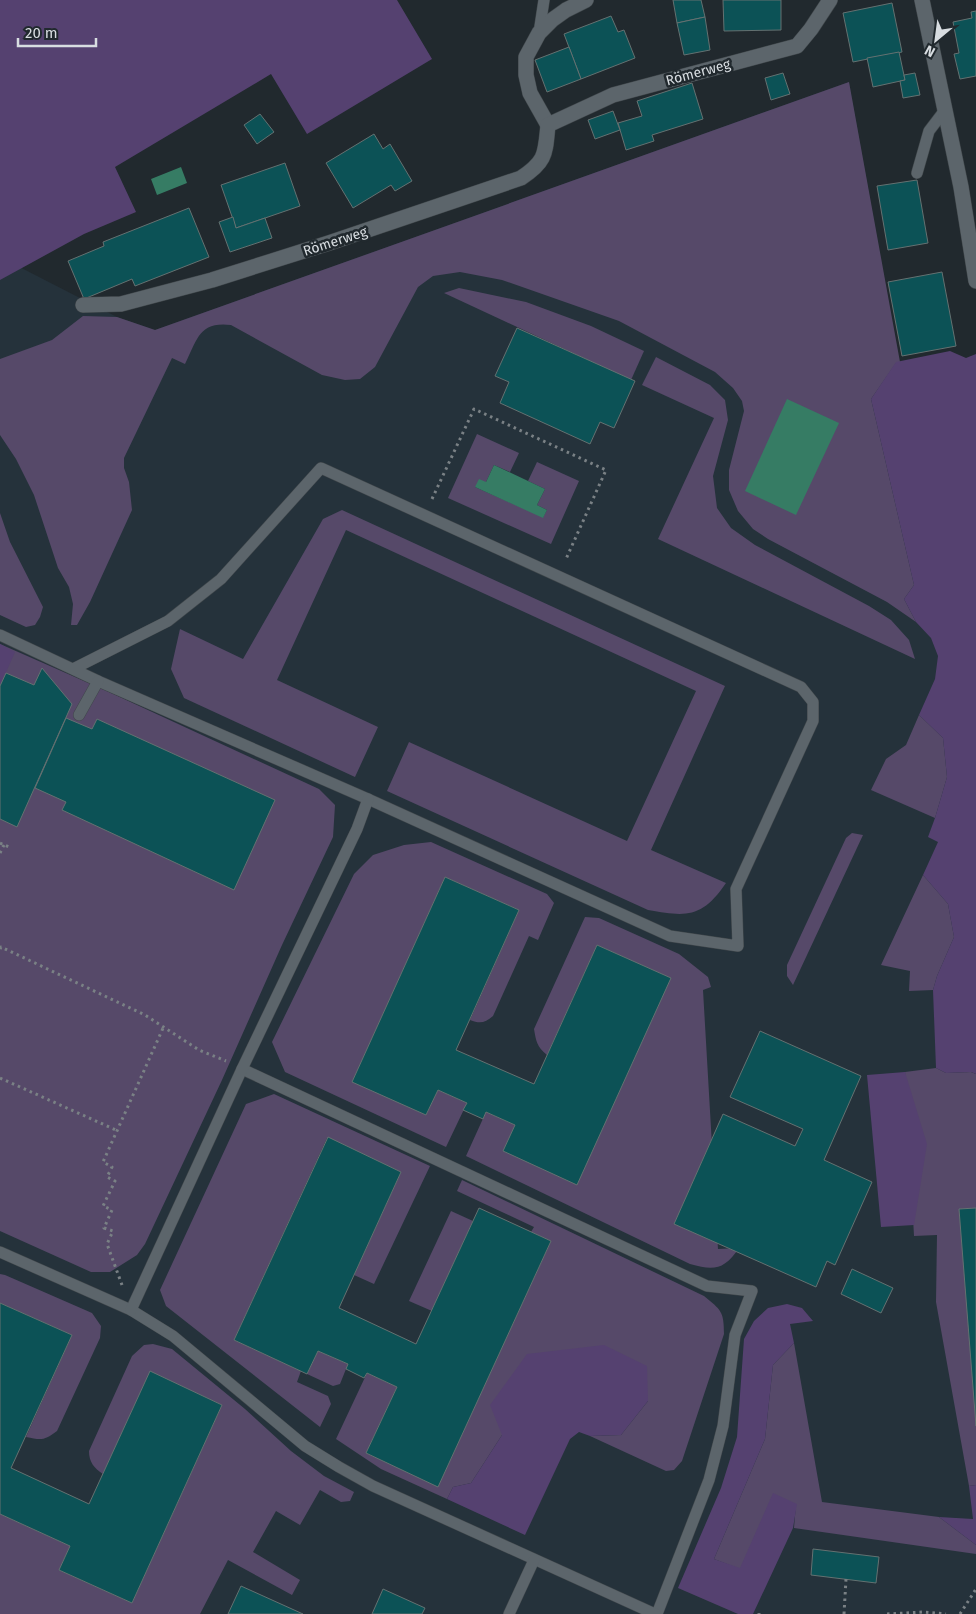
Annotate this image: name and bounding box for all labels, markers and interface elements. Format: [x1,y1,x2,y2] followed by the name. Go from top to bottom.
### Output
[18,15,95,47] scale bar
[911,15,961,65] north arrow
[25,24,58,42] text: 20 m
[922,41,938,61] text: N
[664,55,733,89] street label: Römerweg
[301,223,370,260] street label: Römerweg

